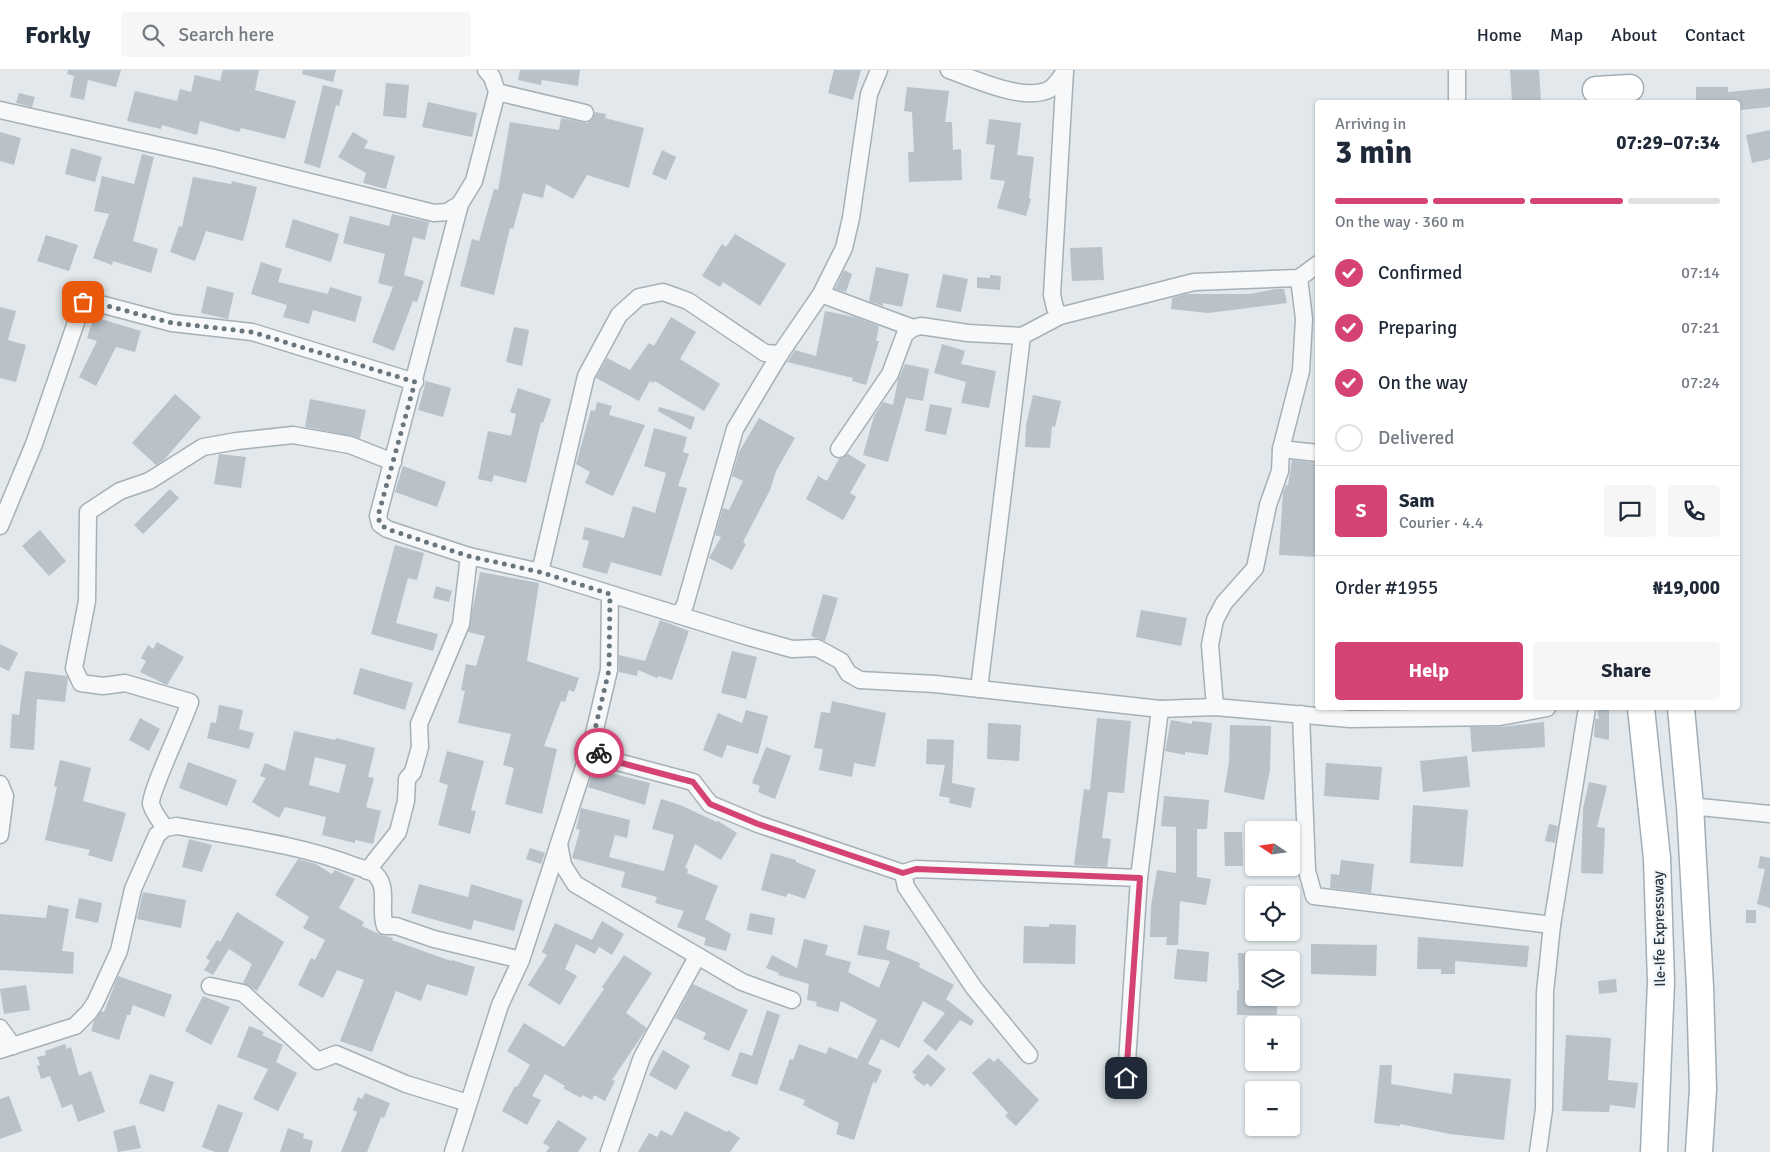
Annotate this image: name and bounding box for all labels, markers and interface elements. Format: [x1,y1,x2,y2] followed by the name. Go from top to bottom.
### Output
[121,12,471,57] search box
[25,20,91,50] text: Forkly
[139,21,167,49] icon: search
[179,23,274,47] text: Search here
[1477,24,1522,46] text: Home
[1550,24,1583,46] text: Map
[1611,24,1657,46] text: About
[1685,24,1745,46] text: Contact
[1335,114,1406,134] text: Arriving in
[1616,131,1720,155] text: 07:29–07:34
[1335,133,1412,172] text: 3 min
[1335,212,1465,232] text: On the way · 360 m
[1335,259,1363,287] icon: check
[1378,261,1462,285] text: Confirmed
[1681,263,1720,283] text: 07:14
[62,281,104,323] pin
[69,288,97,316] icon: bag
[1335,314,1363,342] icon: check
[1378,316,1457,340] text: Preparing
[1681,318,1720,338] text: 07:21
[1335,369,1363,397] icon: check
[1378,371,1468,395] text: On the way
[1681,373,1720,393] text: 07:24
[1378,426,1454,450] text: Delivered
[1604,485,1656,537] button: chat
[1668,485,1720,537] button: phone
[1399,489,1435,513] text: Sam
[1356,499,1366,523] text: S
[1399,513,1483,533] text: Courier · 4.4
[1335,576,1438,600] text: Order #1955
[1653,576,1720,600] text: ₦19,000
[1335,642,1523,700] button: Help
[1533,642,1720,700] button: Share
[574,728,624,778] courier
[585,739,613,767] icon: bike
[1245,821,1300,876] north arrow
[1245,821,1300,1136] map controls
[1649,871,1669,987] street label: Ile-Ife Expressway
[1245,886,1300,941] button: locate
[1245,951,1300,1006] button: layers
[1245,1016,1300,1071] button: +
[1105,1057,1147,1099] pin
[1112,1064,1140,1092] icon: home
[1245,1081,1300,1136] button: −

